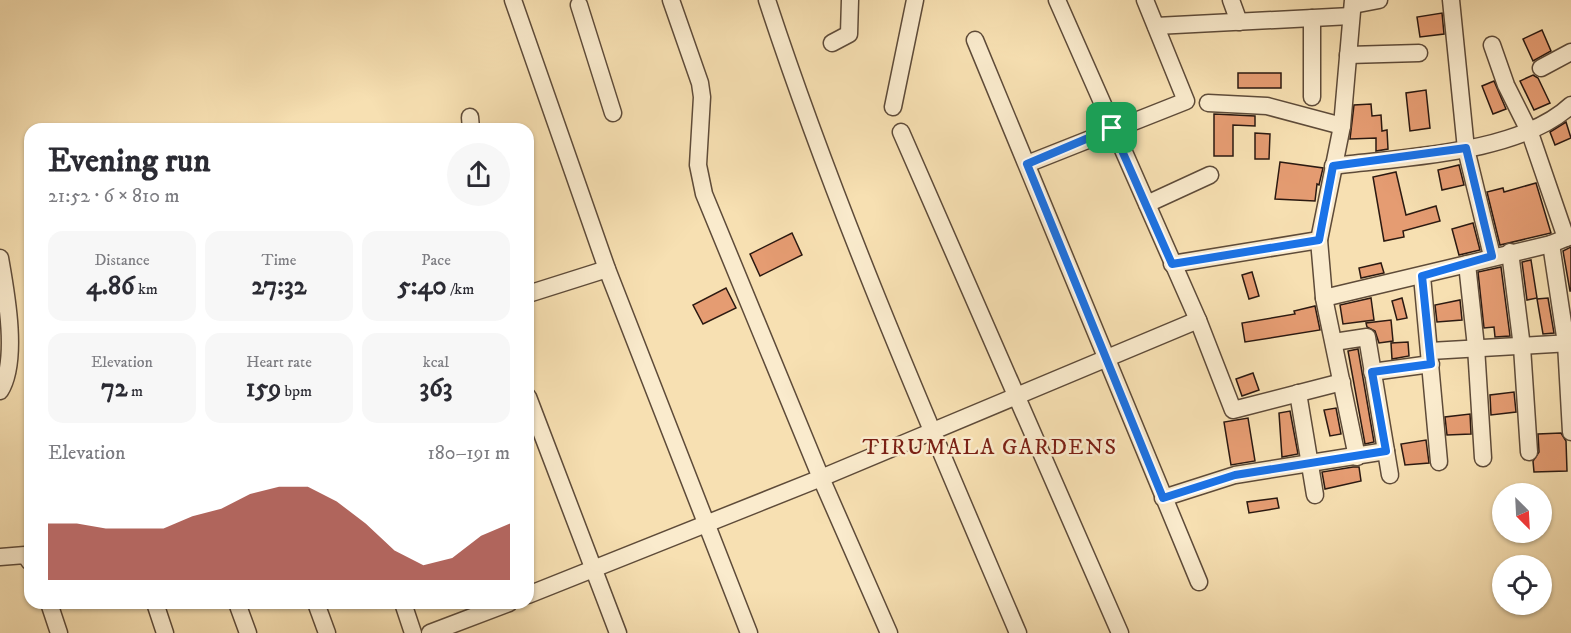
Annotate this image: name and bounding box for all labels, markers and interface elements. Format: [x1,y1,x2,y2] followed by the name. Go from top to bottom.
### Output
[1086,102,1137,153] pin
[1095,111,1128,144] icon: arrive
[48,141,210,182] text: Evening run
[447,143,510,206] button: share
[48,184,179,209] text: 21:52 · 6 × 810 m
[94,250,150,270] text: Distance
[262,250,296,270] text: Time
[421,250,451,270] text: Pace
[86,270,134,303] text: 4.86
[251,270,307,303] text: 27:32
[398,270,446,303] text: 5:40
[134,279,158,299] text: km
[446,279,474,299] text: /km
[91,352,153,372] text: Elevation
[246,352,312,372] text: Heart rate
[423,352,449,372] text: kcal
[101,372,128,405] text: 72
[246,372,281,405] text: 159
[420,372,452,405] text: 363
[128,381,143,401] text: m
[281,381,312,401] text: bpm
[862,434,1118,461] district label: TIRUMALA GARDENS
[48,441,125,466] text: Elevation
[428,441,510,466] text: 180–191 m
[1492,483,1552,543] north arrow
[1492,483,1552,615] map controls
[1492,555,1552,615] button: locate

